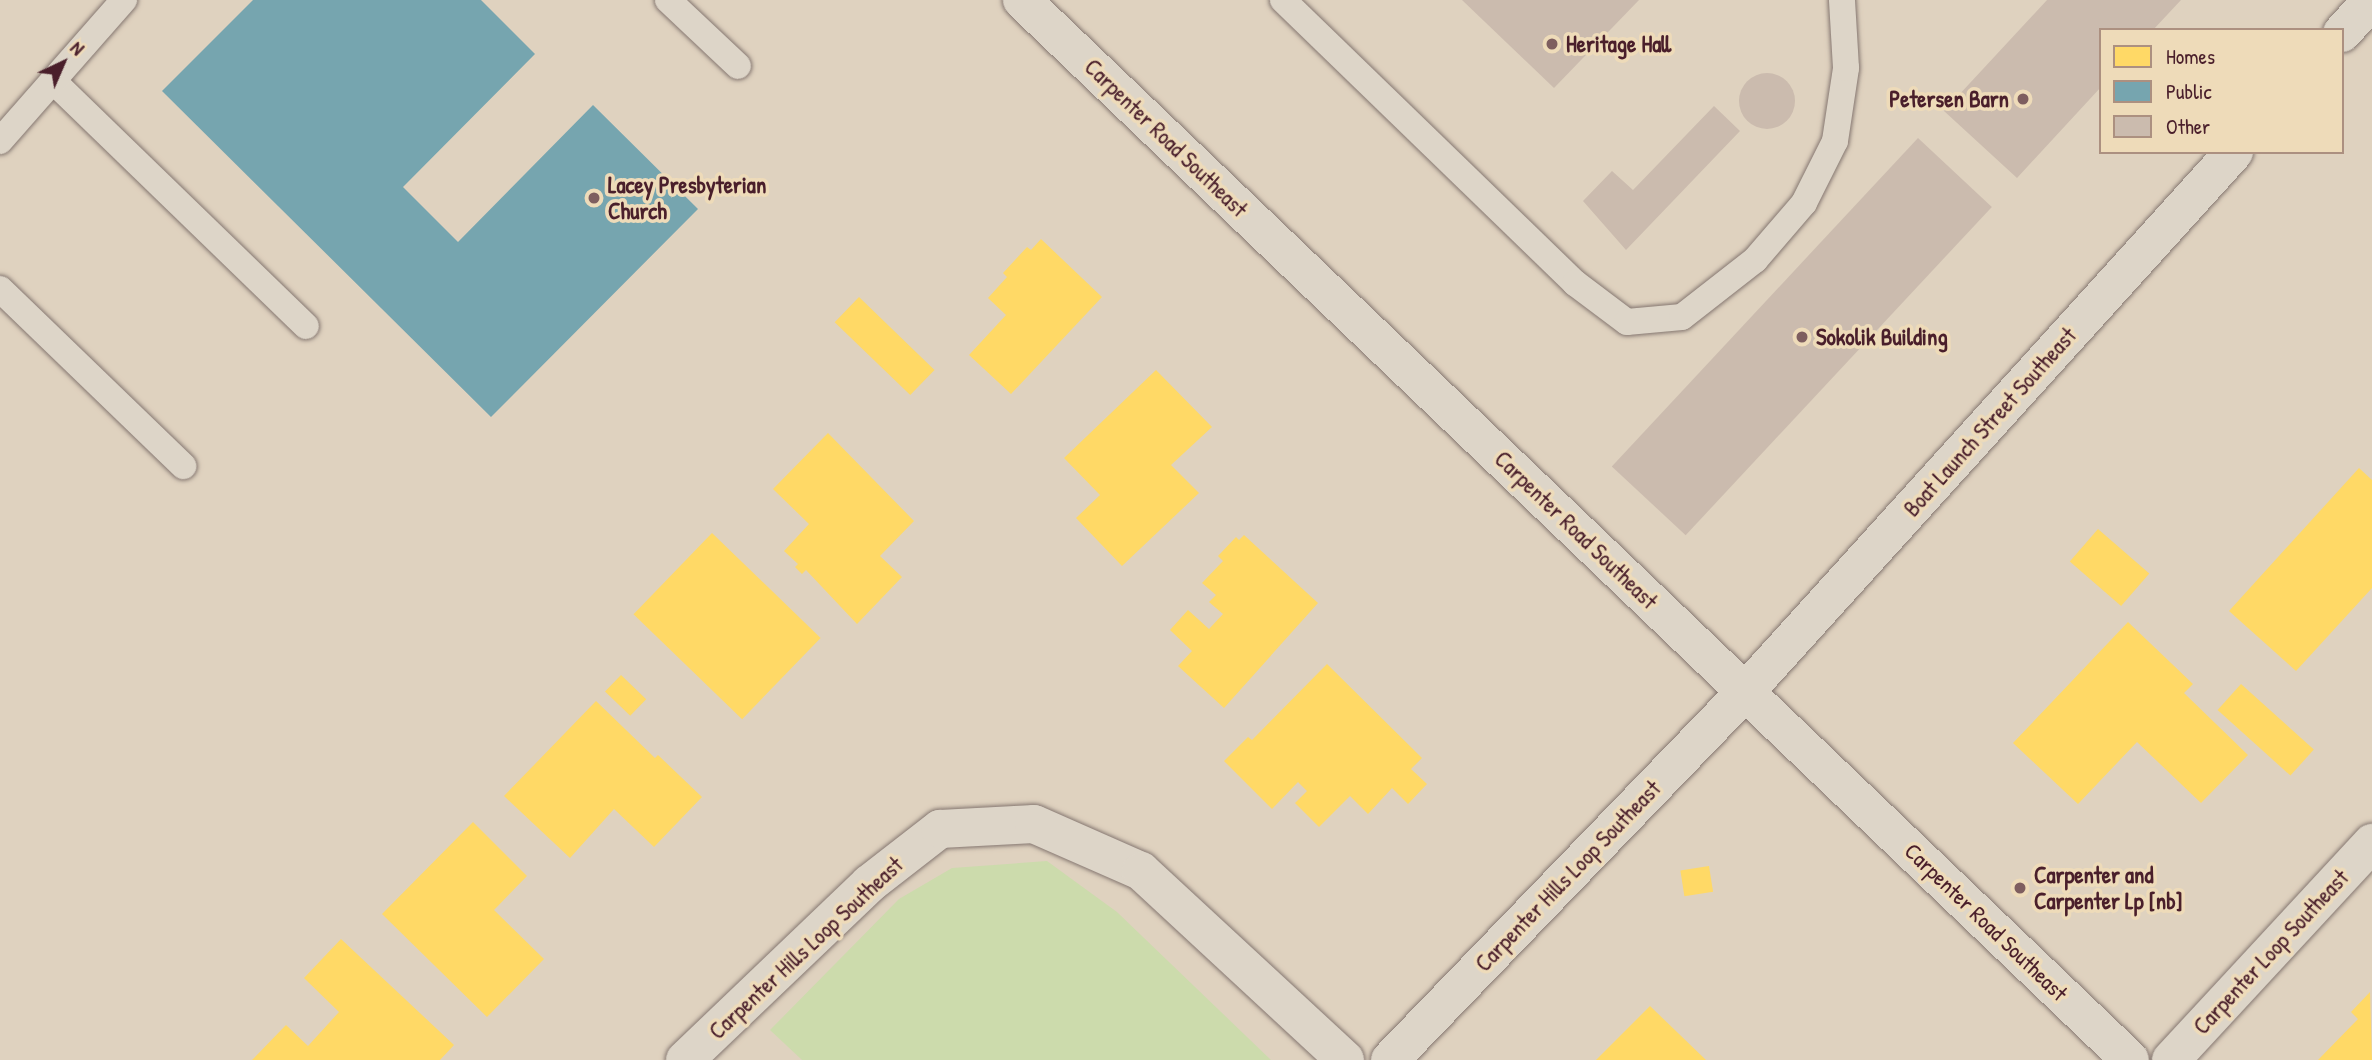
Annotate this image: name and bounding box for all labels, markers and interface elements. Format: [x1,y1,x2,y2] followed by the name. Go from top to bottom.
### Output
[28,28,98,98] north arrow
[2099,28,2344,154] legend
[1566,30,1671,58] place label: Heritage Hall
[65,35,90,61] text: N
[1544,36,1560,52] marker: Heritage Hall
[2166,42,2215,71] text: Homes
[1079,53,1253,223] street label: Carpenter Road Southeast
[2166,77,2212,106] text: Public
[1889,85,2009,113] place label: Petersen Barn
[2015,91,2031,107] marker: Petersen Barn
[2166,112,2210,141] text: Other
[608,171,766,225] place label: Lacey Presbyterian Church
[586,190,602,206] marker: Lacey Presbyterian Church
[1898,322,2082,522] street label: Boat Launch Street Southeast
[1816,323,1948,351] place label: Sokolik Building
[1794,329,1810,345] marker: Sokolik Building
[1489,445,1663,615] street label: Carpenter Road Southeast
[1470,775,1666,977] street label: Carpenter Hills Loop Southeast
[1899,837,2073,1007] street label: Carpenter Road Southeast
[703,851,909,1045] street label: Carpenter Hills Loop Southeast
[2034,861,2182,915] place label: Carpenter and Carpenter Lp [nb]
[2188,864,2354,1040] street label: Carpenter Loop Southeast
[2012,880,2028,896] marker: Carpenter and Carpenter Lp [nb]

